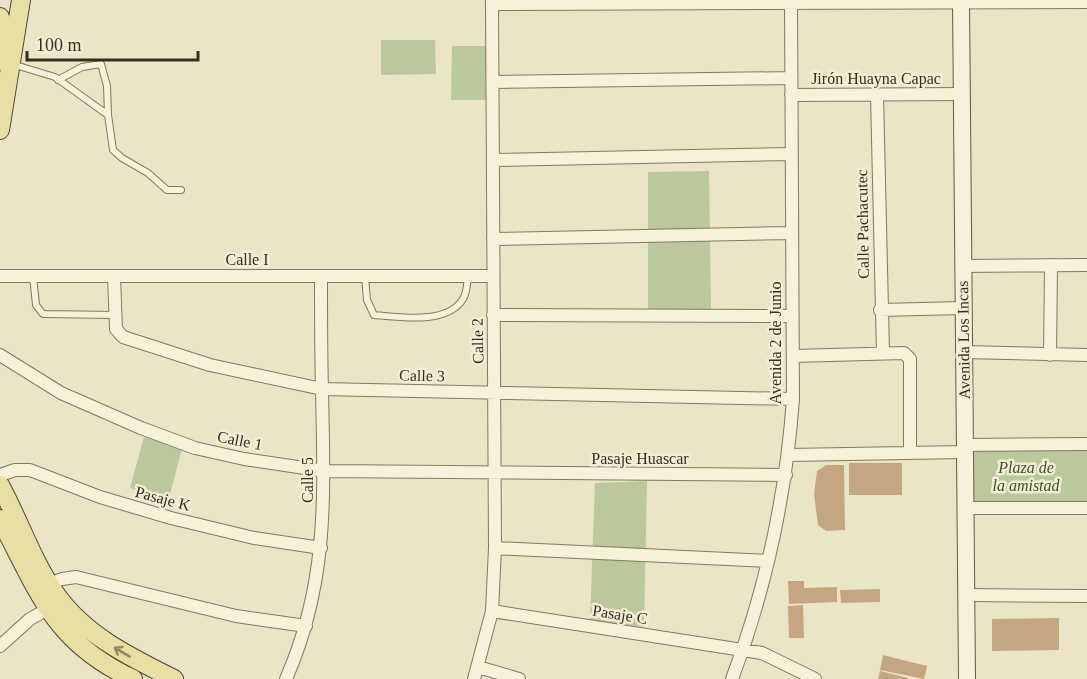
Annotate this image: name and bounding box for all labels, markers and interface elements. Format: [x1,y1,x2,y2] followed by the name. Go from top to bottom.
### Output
[27,24,198,62] scale bar
[36,35,82,55] text: 100 m
[811,70,941,88] street label: Jirón Huayna Capac
[853,169,872,279] street label: Calle Pachacutec
[225,251,269,268] street label: Calle I
[954,280,973,400] street label: Avenida Los Incas
[767,282,784,404] street label: Avenida 2 de Junio
[469,318,486,364] street label: Calle 2
[399,367,445,384] street label: Calle 3
[216,428,264,453] street label: Calle 1
[591,450,689,468] street label: Pasaje Huascar
[299,457,316,503] street label: Calle 5
[992,459,1061,494] park label: Plaza de la amistad
[133,483,193,515] street label: Pasaje K
[591,602,649,628] street label: Pasaje C
[114,646,131,658] one-way arrow

